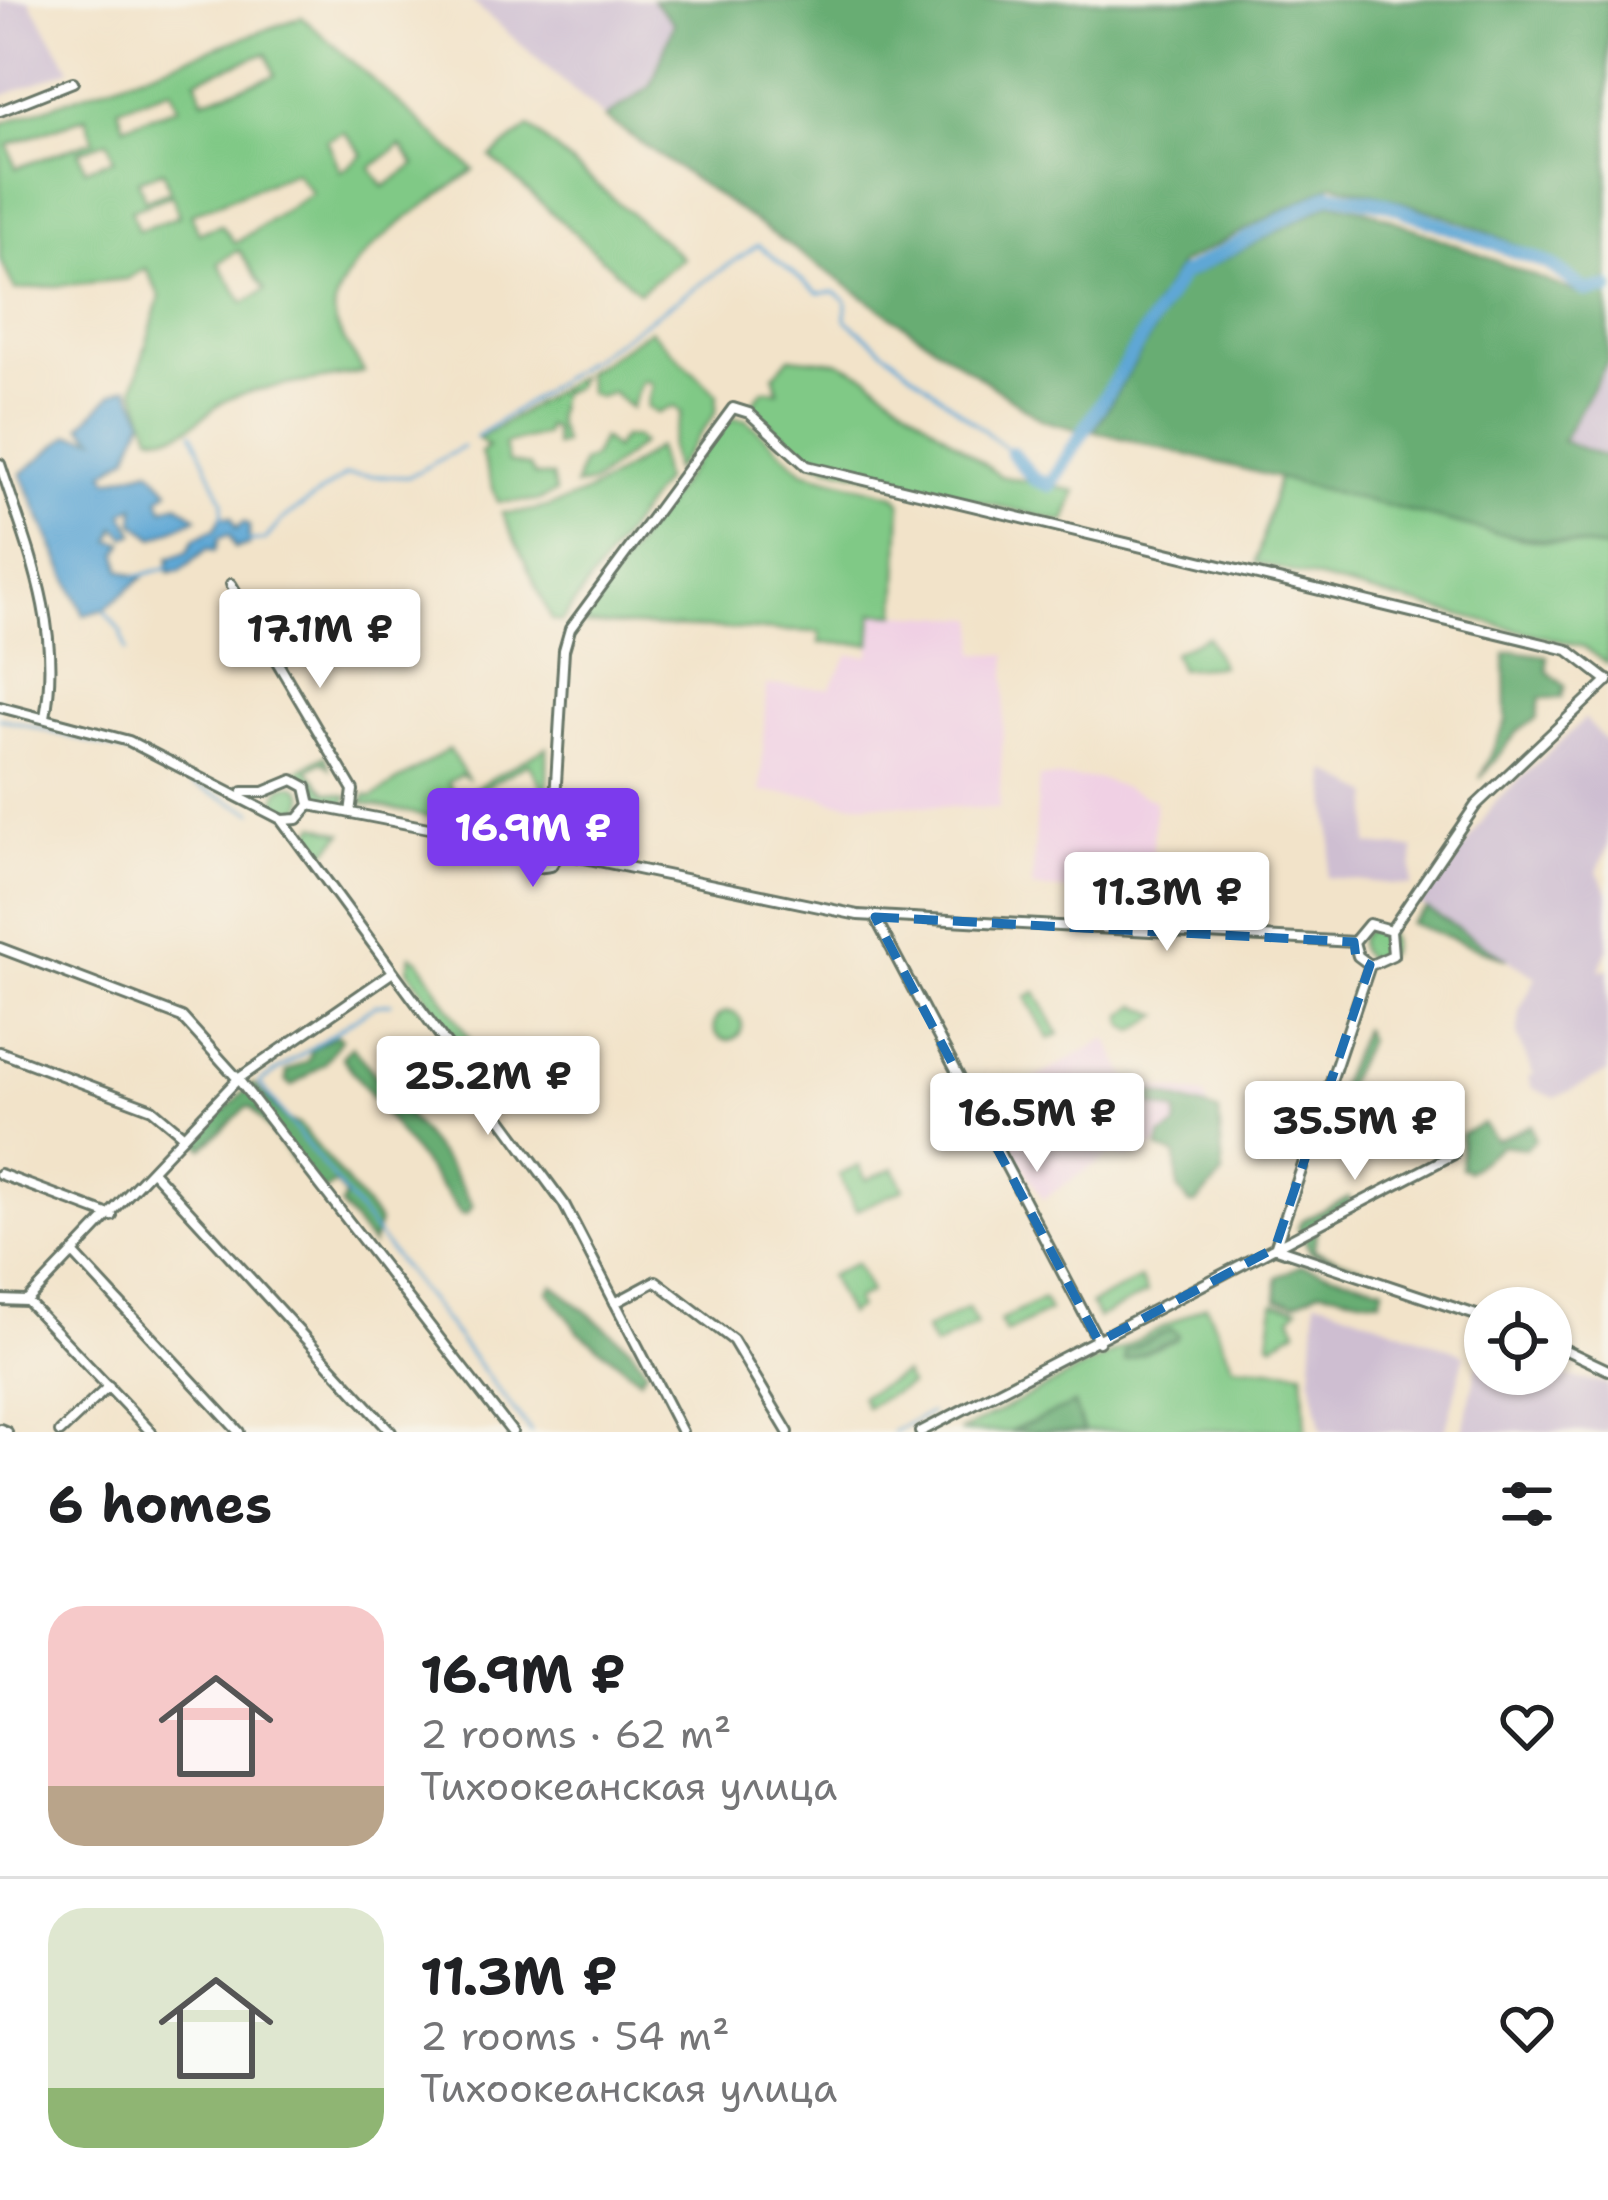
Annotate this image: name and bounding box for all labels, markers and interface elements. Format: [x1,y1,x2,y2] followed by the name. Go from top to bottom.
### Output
[209,589,431,691] pin: 17.1M ₽
[246,602,394,654] text: 17.1M ₽
[422,788,644,890] pin: 16.9M ₽
[454,801,612,853] text: 16.9M ₽
[1056,852,1278,954] pin: 11.3M ₽
[1091,865,1243,917] text: 11.3M ₽
[377,1036,599,1138] pin: 25.2M ₽
[404,1049,572,1101] text: 25.2M ₽
[926,1073,1148,1175] pin: 16.5M ₽
[1244,1081,1466,1183] pin: 35.5M ₽
[957,1086,1117,1138] text: 16.5M ₽
[1272,1094,1438,1146] text: 35.5M ₽
[1464,1287,1572,1395] map controls
[1464,1287,1572,1395] button: locate
[48,1470,272,1538] text: 6 homes
[1494,1471,1560,1537] icon: filters
[420,1640,626,1708] text: 16.9M ₽
[144,1654,288,1798] icon: home
[1494,1693,1560,1759] icon: heart
[420,1708,732,1760] text: 2 rooms · 62 m²
[420,1760,837,1812] text: Тихоокеанская улица
[420,1942,618,2010] text: 11.3M ₽
[144,1956,288,2100] icon: home
[1494,1995,1560,2061] icon: heart
[420,2010,730,2062] text: 2 rooms · 54 m²
[420,2062,837,2114] text: Тихоокеанская улица

